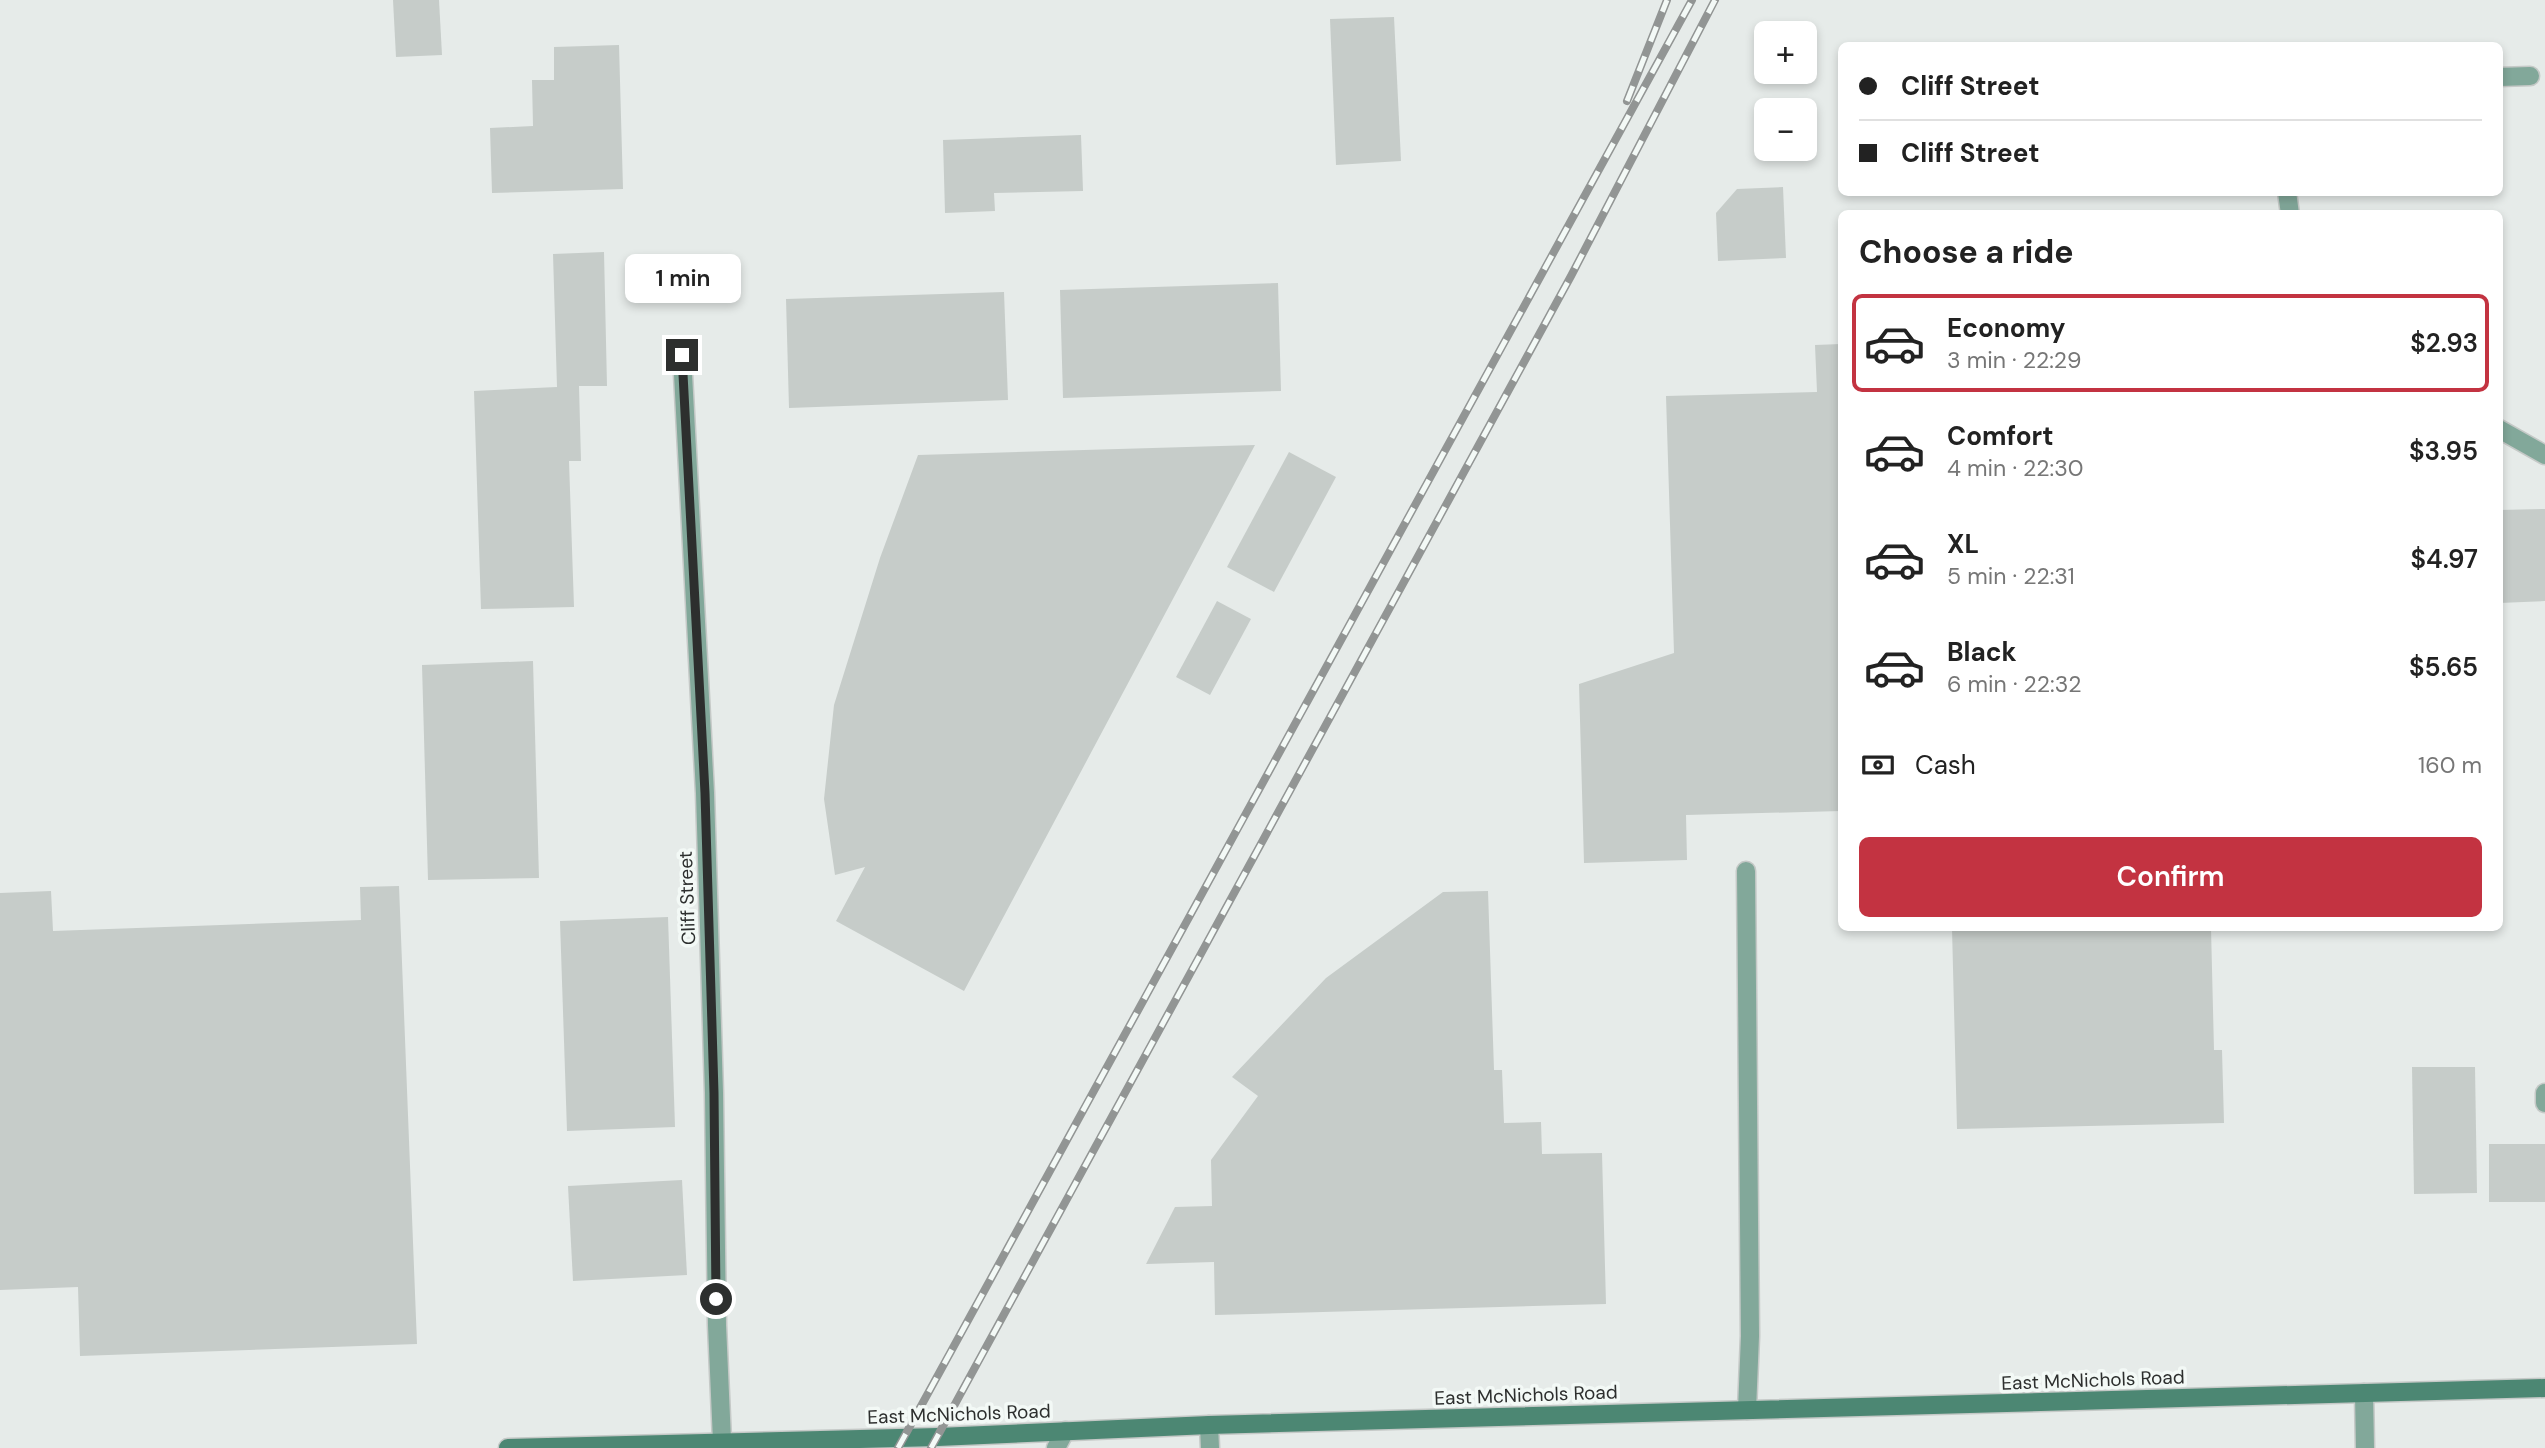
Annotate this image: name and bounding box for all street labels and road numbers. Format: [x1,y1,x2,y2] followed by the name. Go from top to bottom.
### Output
[673,850,701,946] street label: Cliff Street
[2001,1364,2185,1396] street label: East McNichols Road
[1434,1379,1618,1411] street label: East McNichols Road
[867,1398,1051,1430] street label: East McNichols Road

